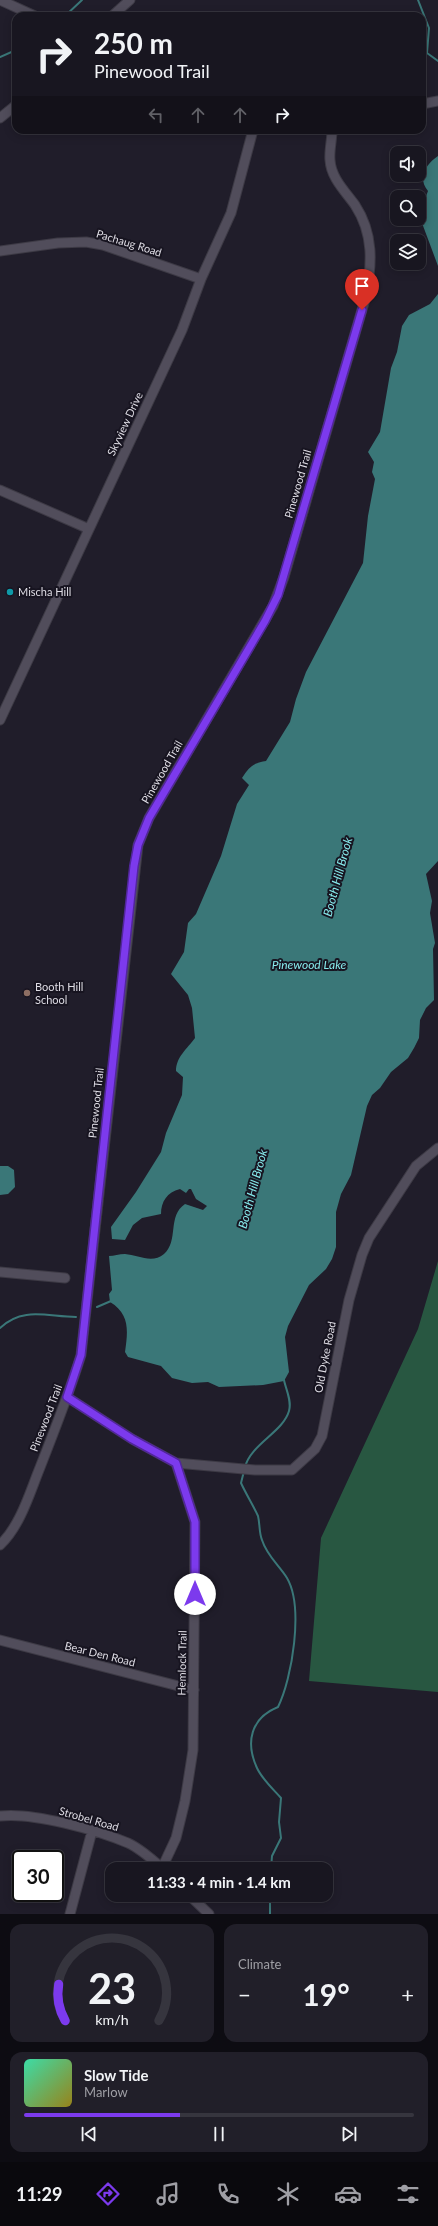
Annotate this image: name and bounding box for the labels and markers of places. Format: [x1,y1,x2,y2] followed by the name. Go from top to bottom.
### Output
[345,269,379,310] pin
[18,585,71,598] place label: Mischa Hill
[5,587,15,597] marker: Mischa Hill
[35,980,83,1006] place label: Booth Hill School
[22,988,32,998] marker: Booth Hill School

